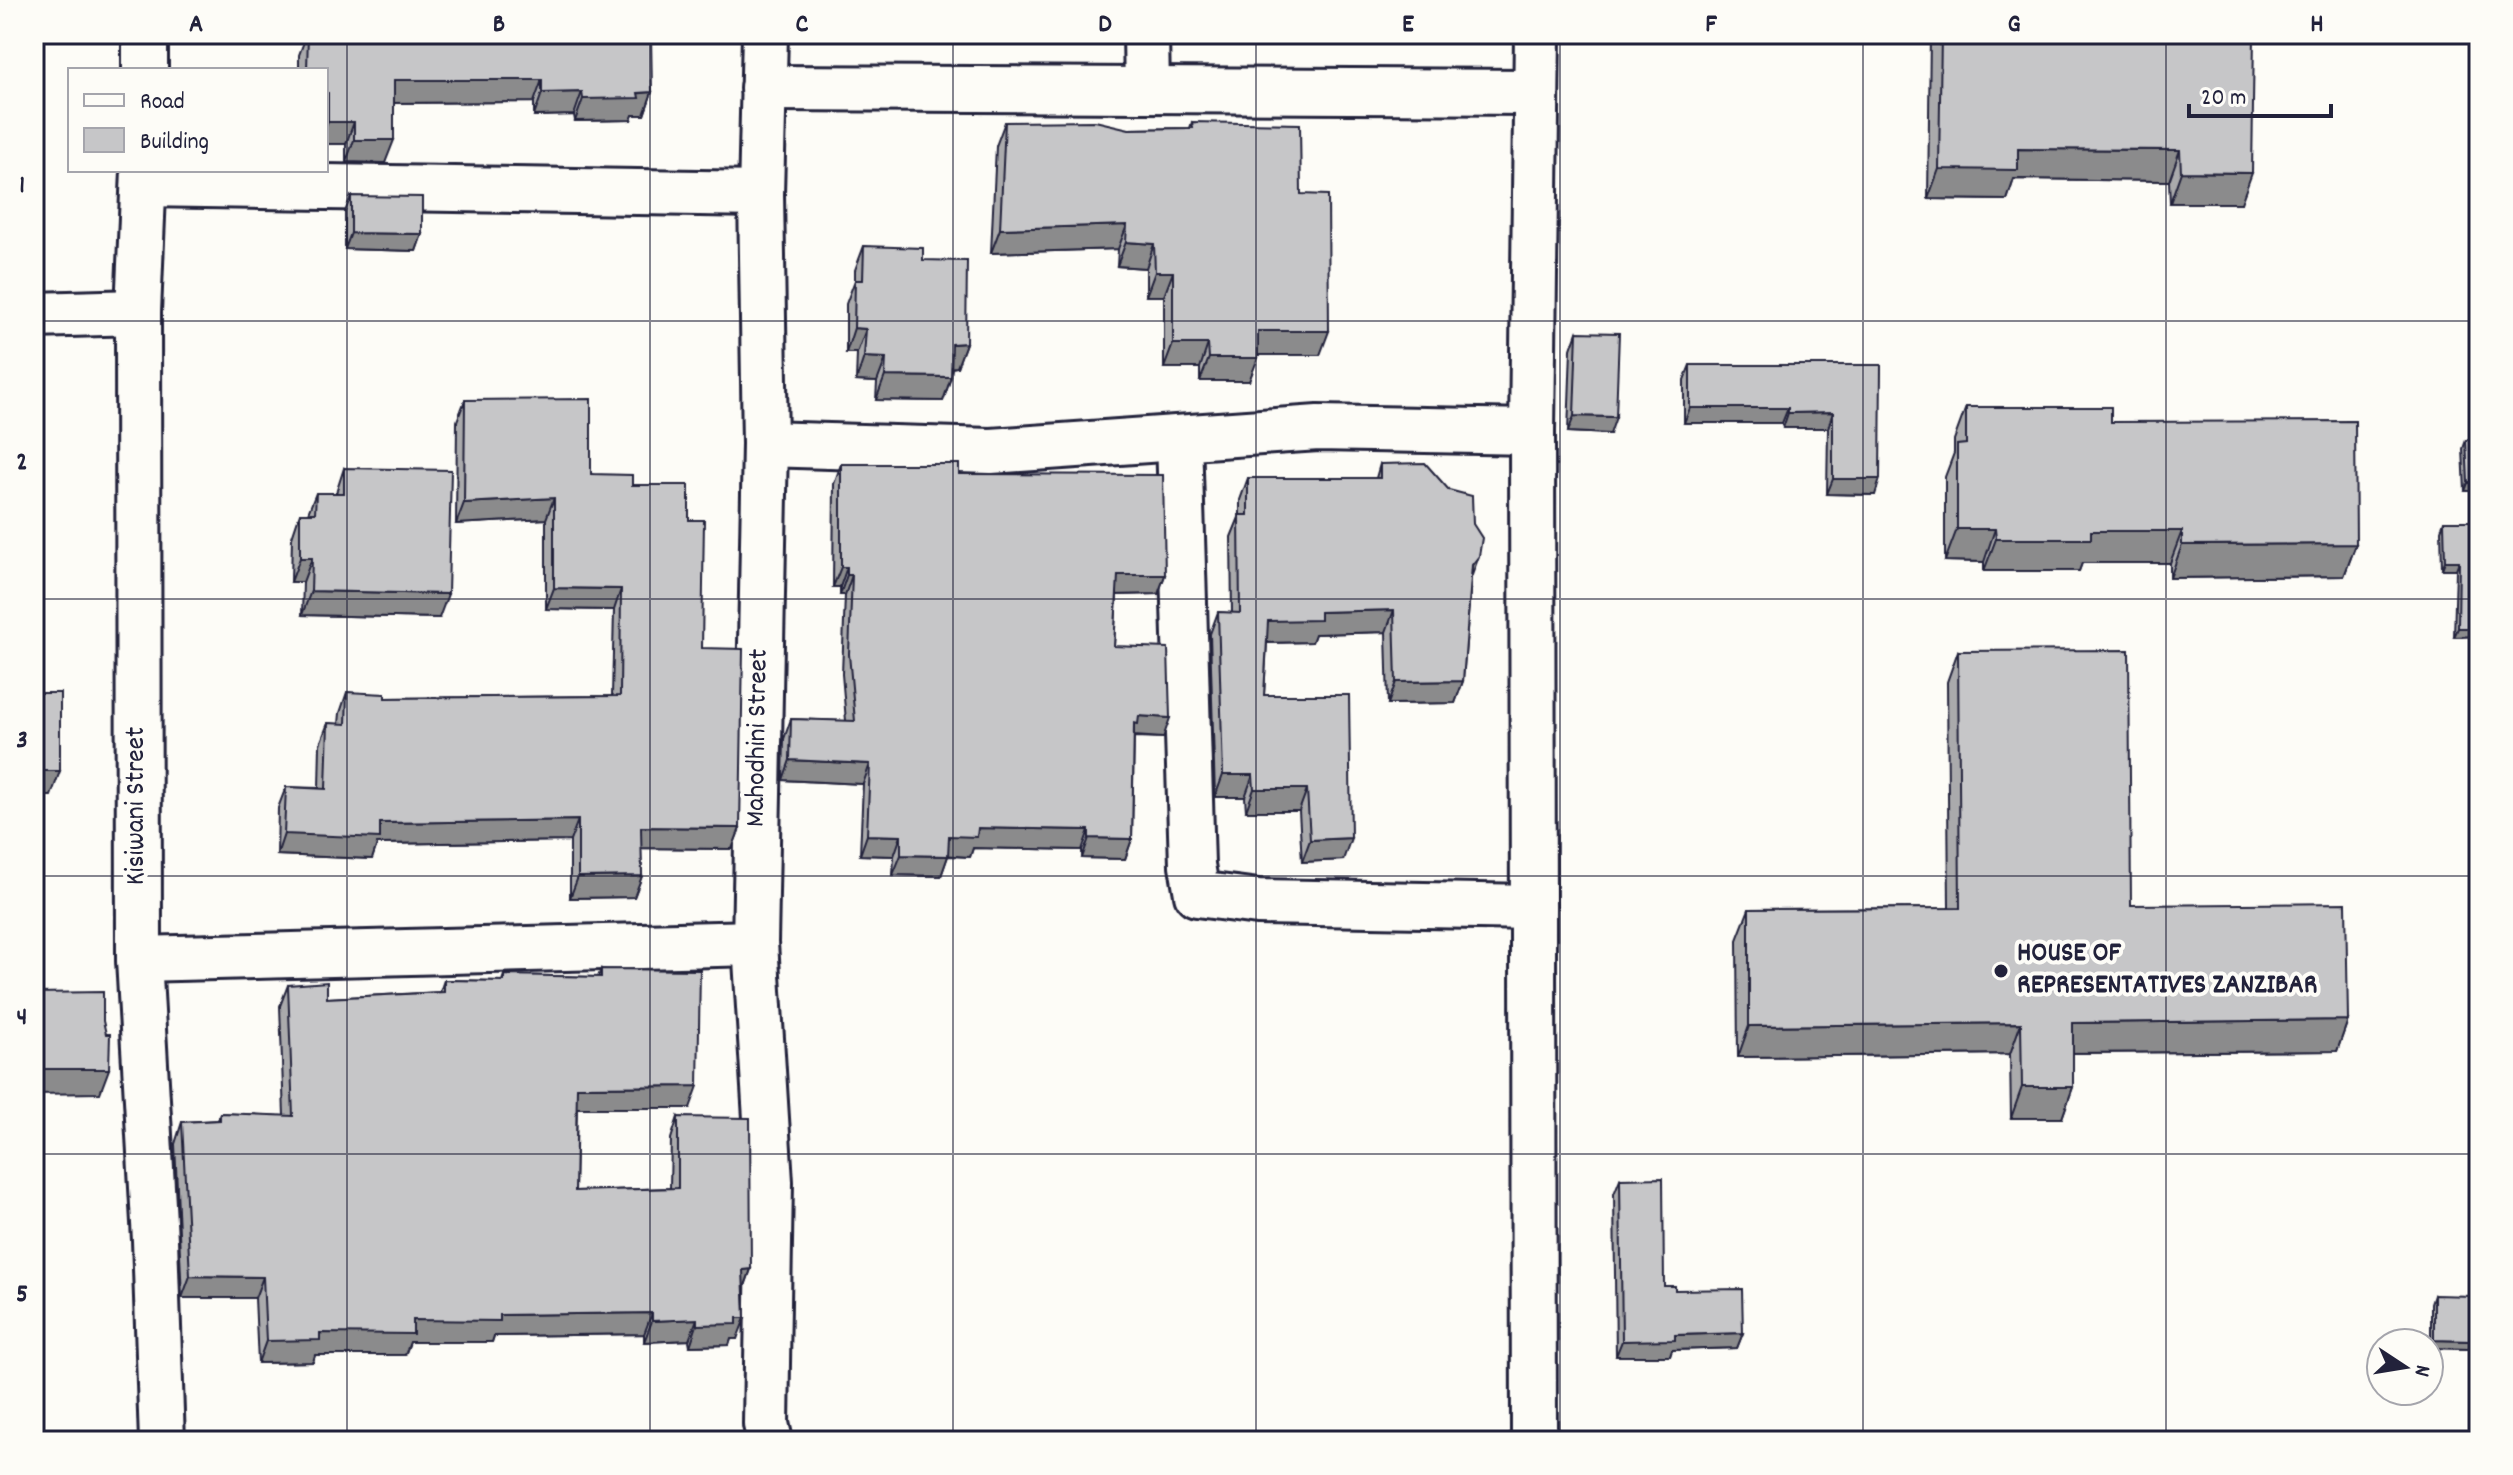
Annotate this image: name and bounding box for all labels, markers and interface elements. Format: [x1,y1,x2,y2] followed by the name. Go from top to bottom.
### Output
[189,7,203,44] text: A
[493,7,505,44] text: B
[796,7,809,44] text: C
[1098,7,1112,44] text: D
[1402,7,1414,44] text: E
[1705,7,1717,44] text: F
[2007,7,2021,44] text: G
[2310,7,2324,44] text: H
[68,68,328,172] legend
[2189,68,2331,118] scale bar
[2201,82,2247,116] text: 20 m
[140,86,185,120] text: Road
[140,126,209,160] text: Building
[19,168,25,205] text: 1
[16,445,28,482] text: 2
[737,648,781,828] street label: Mahodhini Street
[16,723,28,760] text: 3
[118,727,158,885] street label: Kisiwani Street
[2017,935,2317,1007] place label: HOUSE OF REPRESENTATIVES ZANZIBAR
[1992,962,2010,980] marker: HOUSE OF REPRESENTATIVES ZANZIBAR
[17,1000,27,1037] text: 4
[16,1277,28,1314] text: 5
[2365,1327,2445,1407] north arrow
[2405,1362,2437,1379] text: N

